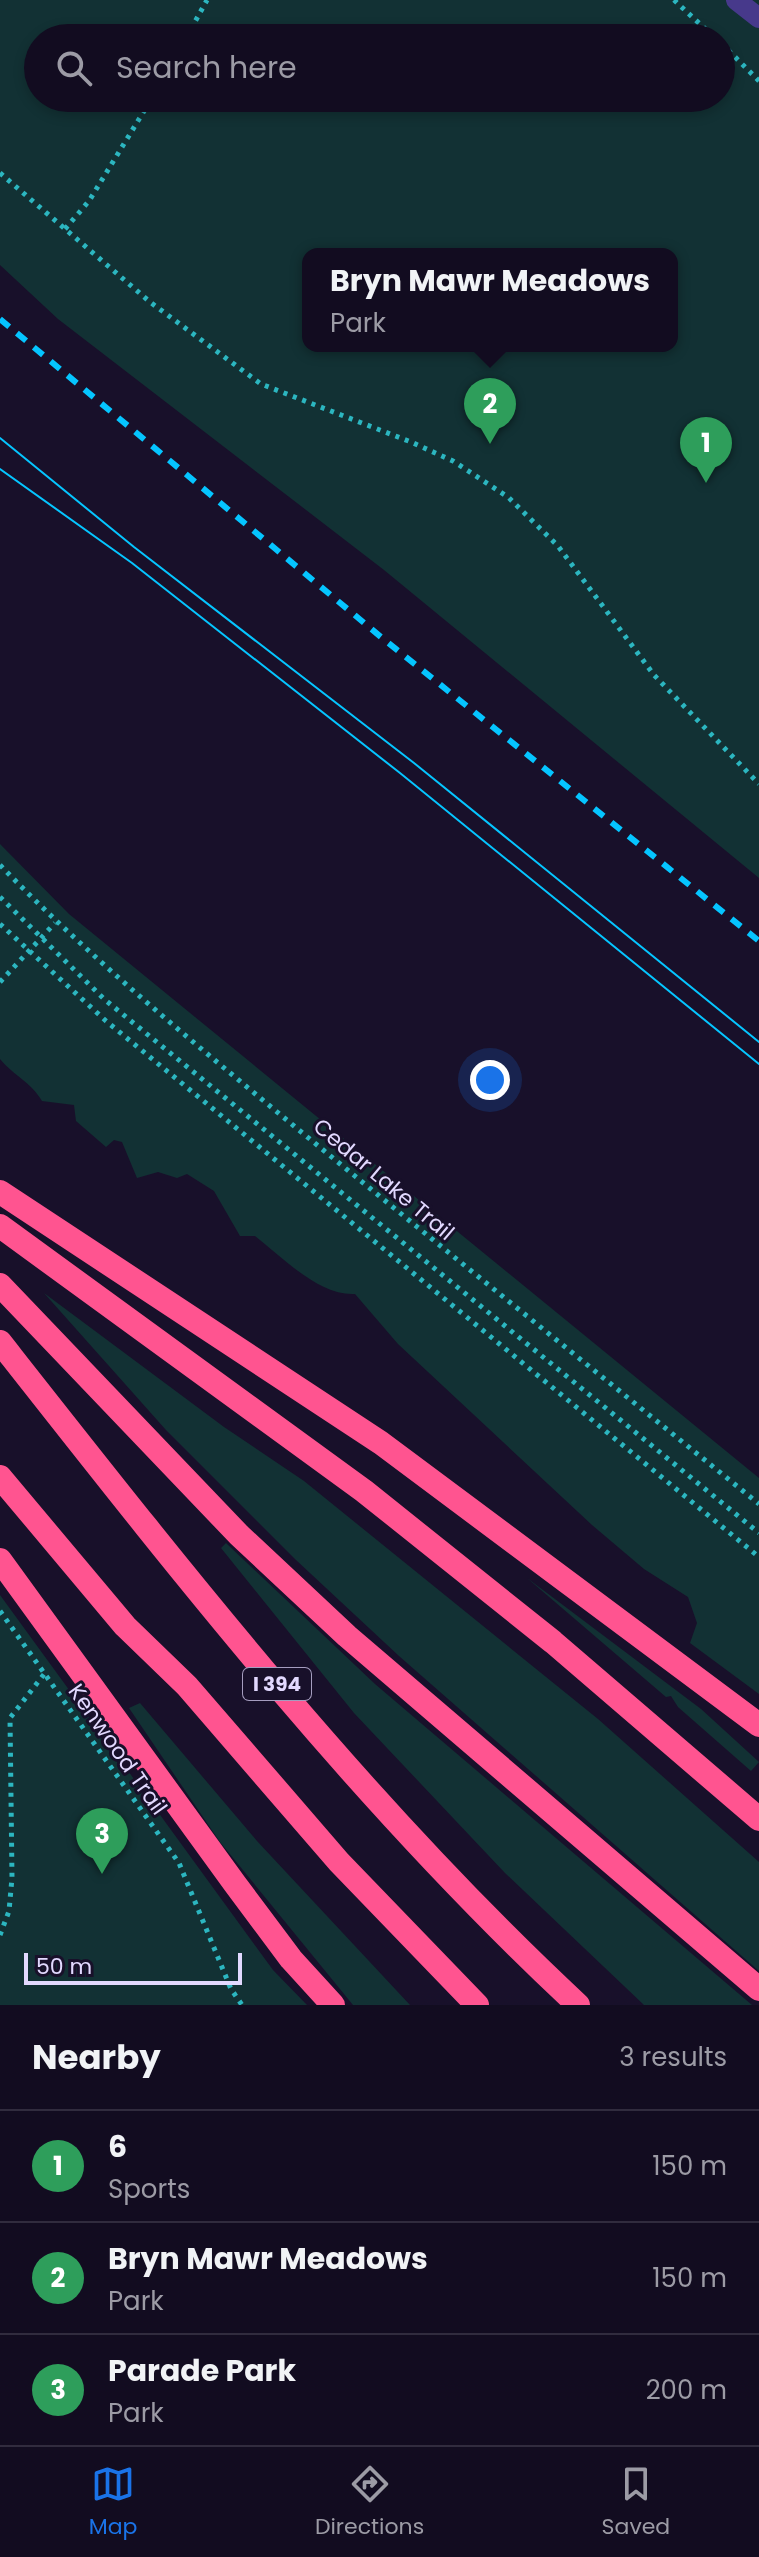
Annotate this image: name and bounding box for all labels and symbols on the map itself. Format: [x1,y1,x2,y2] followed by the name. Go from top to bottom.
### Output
[464,378,516,444] pin: 2
[680,417,732,483] pin: 1
[470,1060,510,1100] your location
[307,1111,461,1248] street label: Cedar Lake Trail
[243,1668,311,1700] road number: I 394
[61,1677,174,1821] street label: Kenwood Trail
[76,1808,128,1874] pin: 3
[24,1949,242,1985] scale bar

